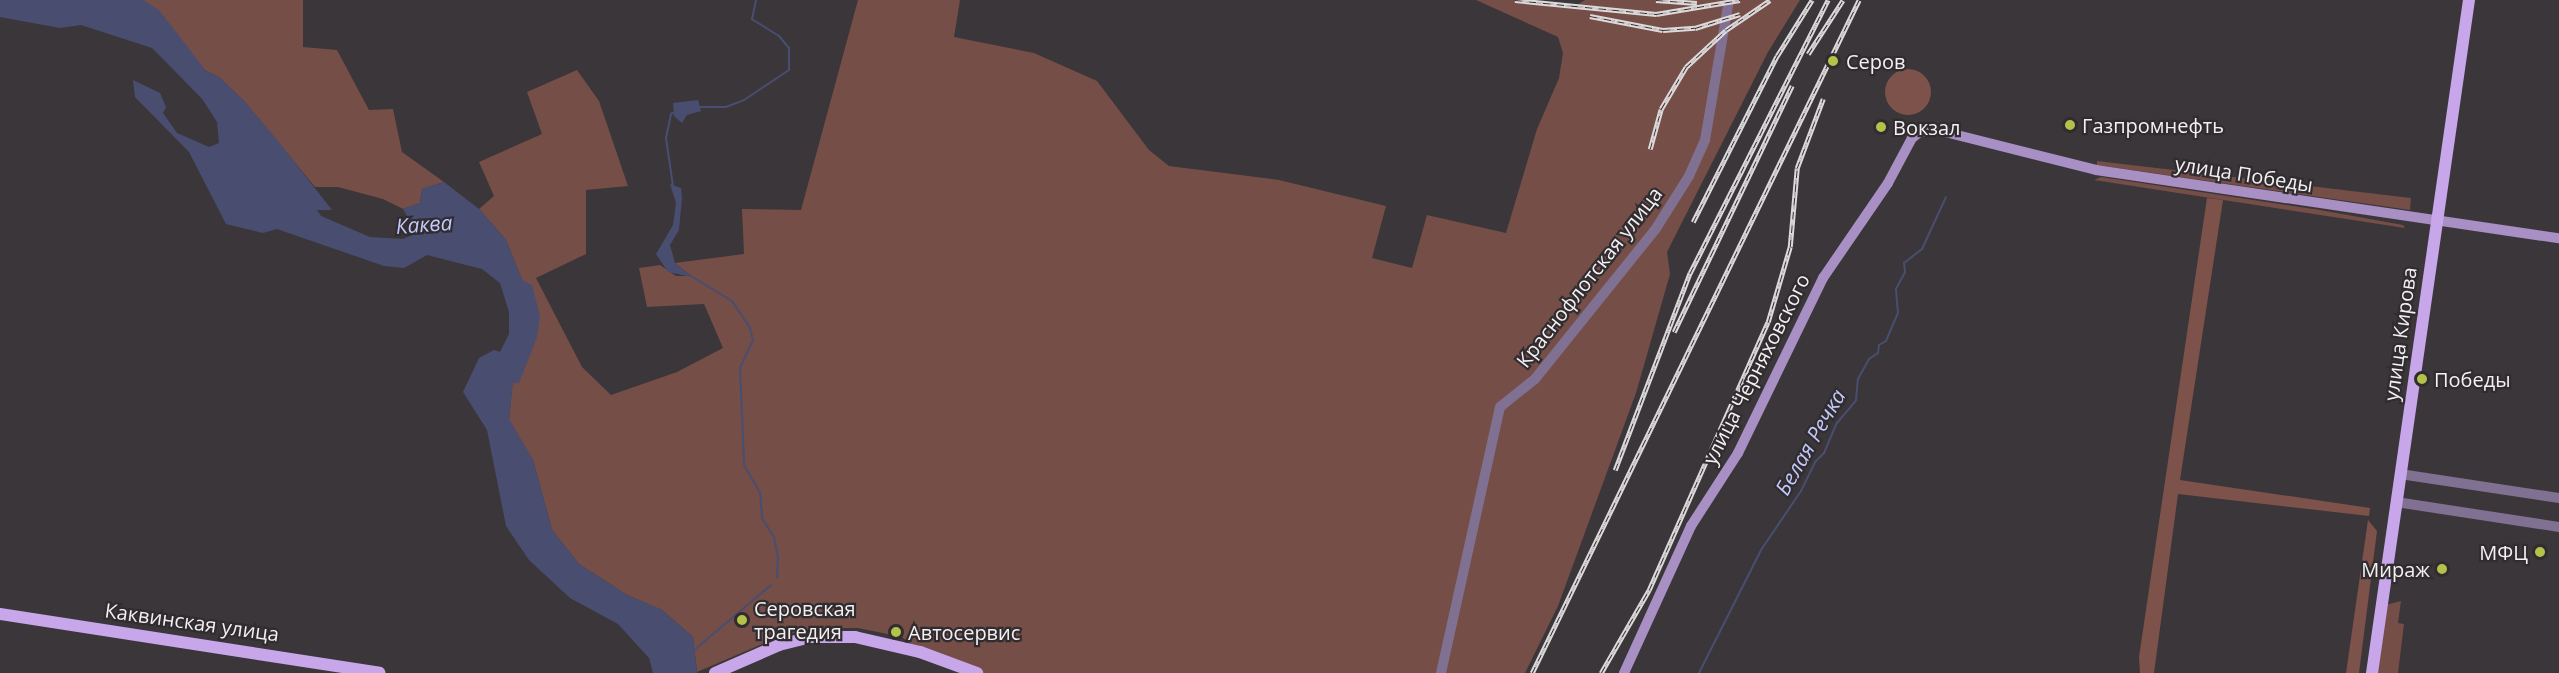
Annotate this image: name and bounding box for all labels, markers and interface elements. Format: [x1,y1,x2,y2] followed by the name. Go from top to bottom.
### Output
[1846,49,1906,73] place label: Серов
[1824,52,1842,70] marker: Серов
[2082,113,2224,137] place label: Газпромнефть
[1893,115,1961,139] place label: Вокзал
[2063,118,2077,132] marker: Газпромнефть
[1874,120,1888,134] marker: Вокзал
[2173,151,2315,197] street label: улица Победы
[1511,182,1667,372] street label: Краснофлотская улица
[395,209,453,239] water label: Каква
[2379,266,2421,402] street label: улица Кирова
[1697,270,1815,468] street label: улица Черняховского
[2434,367,2511,391] place label: Победы
[2415,372,2429,386] marker: Победы
[1770,385,1850,499] water label: Белая Речка
[2479,540,2528,564] place label: МФЦ
[2533,545,2547,559] marker: МФЦ
[2361,557,2430,581] place label: Мираж
[2435,562,2449,576] marker: Мираж
[754,596,856,643] place label: Серовская трагедия
[103,598,281,646] street label: Каквинская улица
[735,613,749,627] marker: Серовская трагедия
[908,620,1020,644] place label: Автосервис
[889,625,903,639] marker: Автосервис

